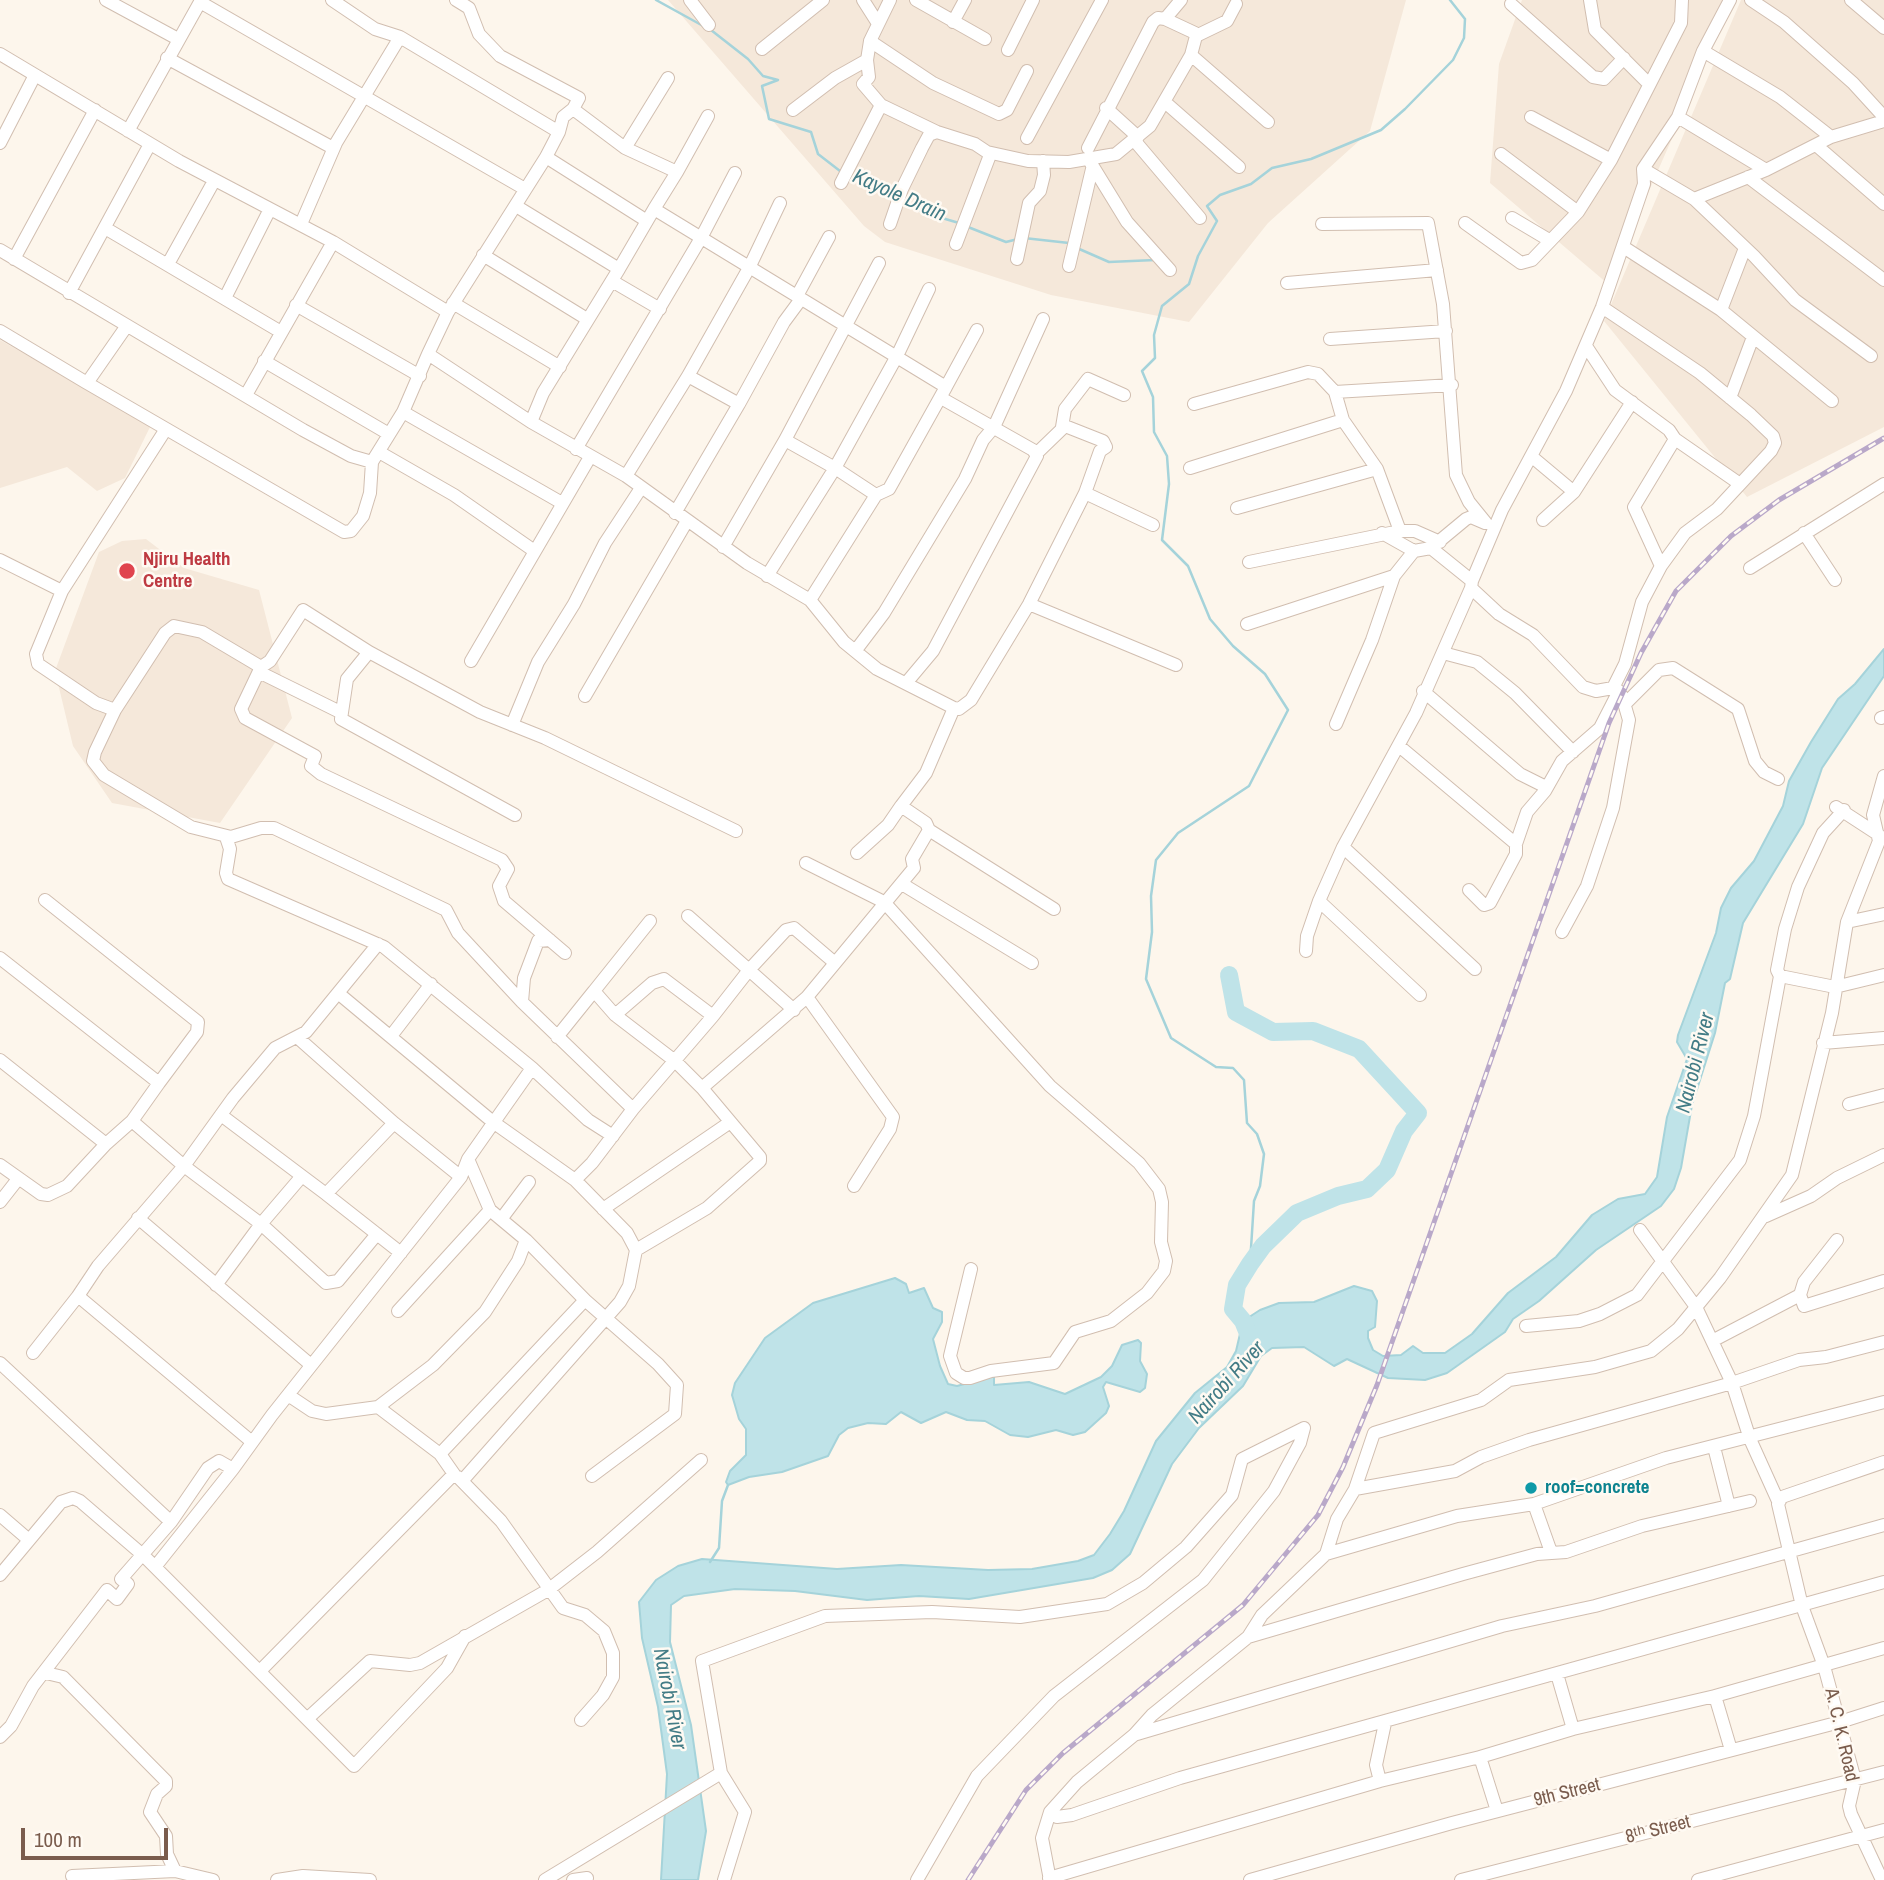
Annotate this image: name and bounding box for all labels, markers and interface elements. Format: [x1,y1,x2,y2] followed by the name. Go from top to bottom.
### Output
[848,164,950,228] water label: Kayole Drain
[143,549,230,593] place label: Njiru Health Centre
[117,561,137,581] marker: Njiru Health Centre
[1671,1010,1721,1116] water label: Nairobi River
[1183,1337,1271,1429] water label: Nairobi River
[1545,1477,1649,1499] place label: roof=concrete
[1523,1480,1539,1496] marker: roof=concrete
[647,1646,691,1752] water label: Nairobi River
[1819,1686,1863,1784] street label: A. C. K. Road
[1531,1774,1603,1812] street label: 9th Street
[1623,1811,1693,1849] street label: 8ᵗʰ Street
[24,1814,172,1858] scale bar
[34,1825,82,1854] text: 100 m

